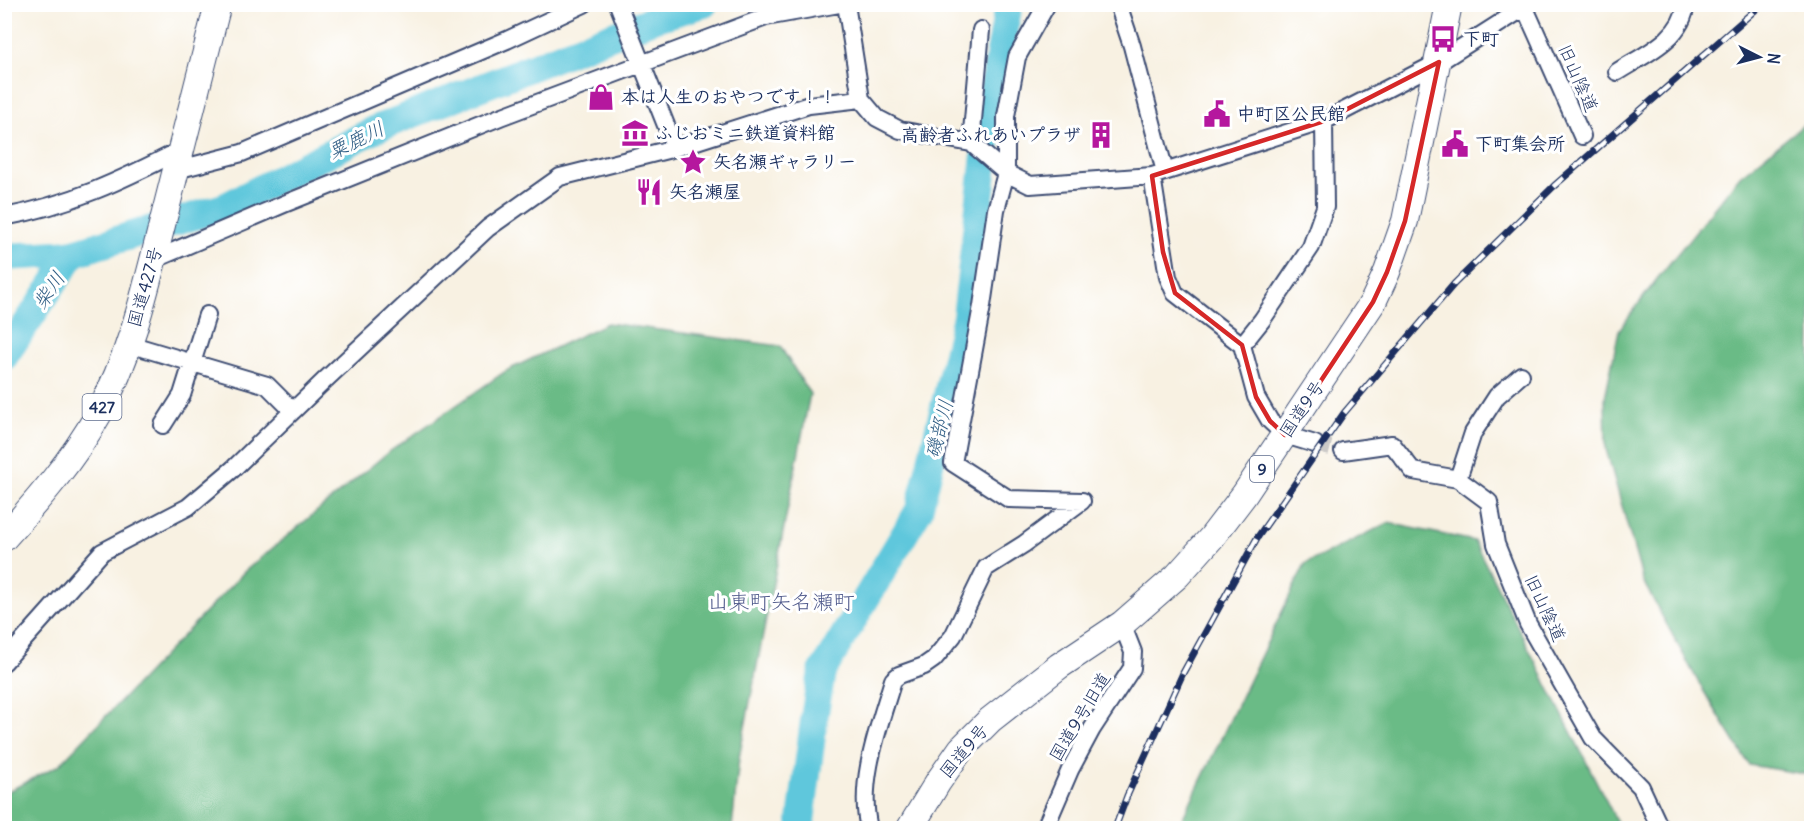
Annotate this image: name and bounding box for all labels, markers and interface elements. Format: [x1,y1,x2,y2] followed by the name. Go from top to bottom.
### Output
[1428,24,1458,54] bus stop icon: 下町
[1463,27,1499,50] place label: 下町
[1729,27,1789,87] north arrow
[1553,40,1604,115] street label: 旧山陰道
[1763,52,1784,65] text: N
[586,82,616,112] shop icon: 本は人生のおやつです！！
[621,85,837,108] place label: 本は人生のおやつです！！
[1202,99,1232,129] public building icon: 中町区公民館
[1237,102,1345,125] place label: 中町区公民館
[323,115,388,164] water label: 粟鹿川
[620,118,650,148] museum icon: ふじおミニ鉄道資料館
[1086,120,1116,150] building icon: 高齢者ふれあいプラザ
[655,121,835,144] place label: ふじおミニ鉄道資料館
[901,123,1081,146] place label: 高齢者ふれあいプラザ
[1440,129,1470,159] public building icon: 下町集会所
[1475,132,1565,155] place label: 下町集会所
[678,147,708,177] place icon: 矢名瀬ギャラリー
[713,150,856,173] place label: 矢名瀬ギャラリー
[634,177,664,207] restaurant icon: 矢名瀬屋
[669,180,741,203] place label: 矢名瀬屋
[122,244,167,330] street label: 国道427号
[27,266,70,313] water label: 柴川
[1274,376,1329,442] street label: 国道9号
[82,394,122,420] road number: 427
[919,397,958,461] water label: 磯部川
[1250,456,1274,482] road number: 9
[1520,570,1571,645] street label: 旧山陰道
[708,588,855,615] district label: 山東町矢名瀬町
[1044,668,1115,766] street label: 国道9号旧道
[934,719,993,783] street label: 国道9号

